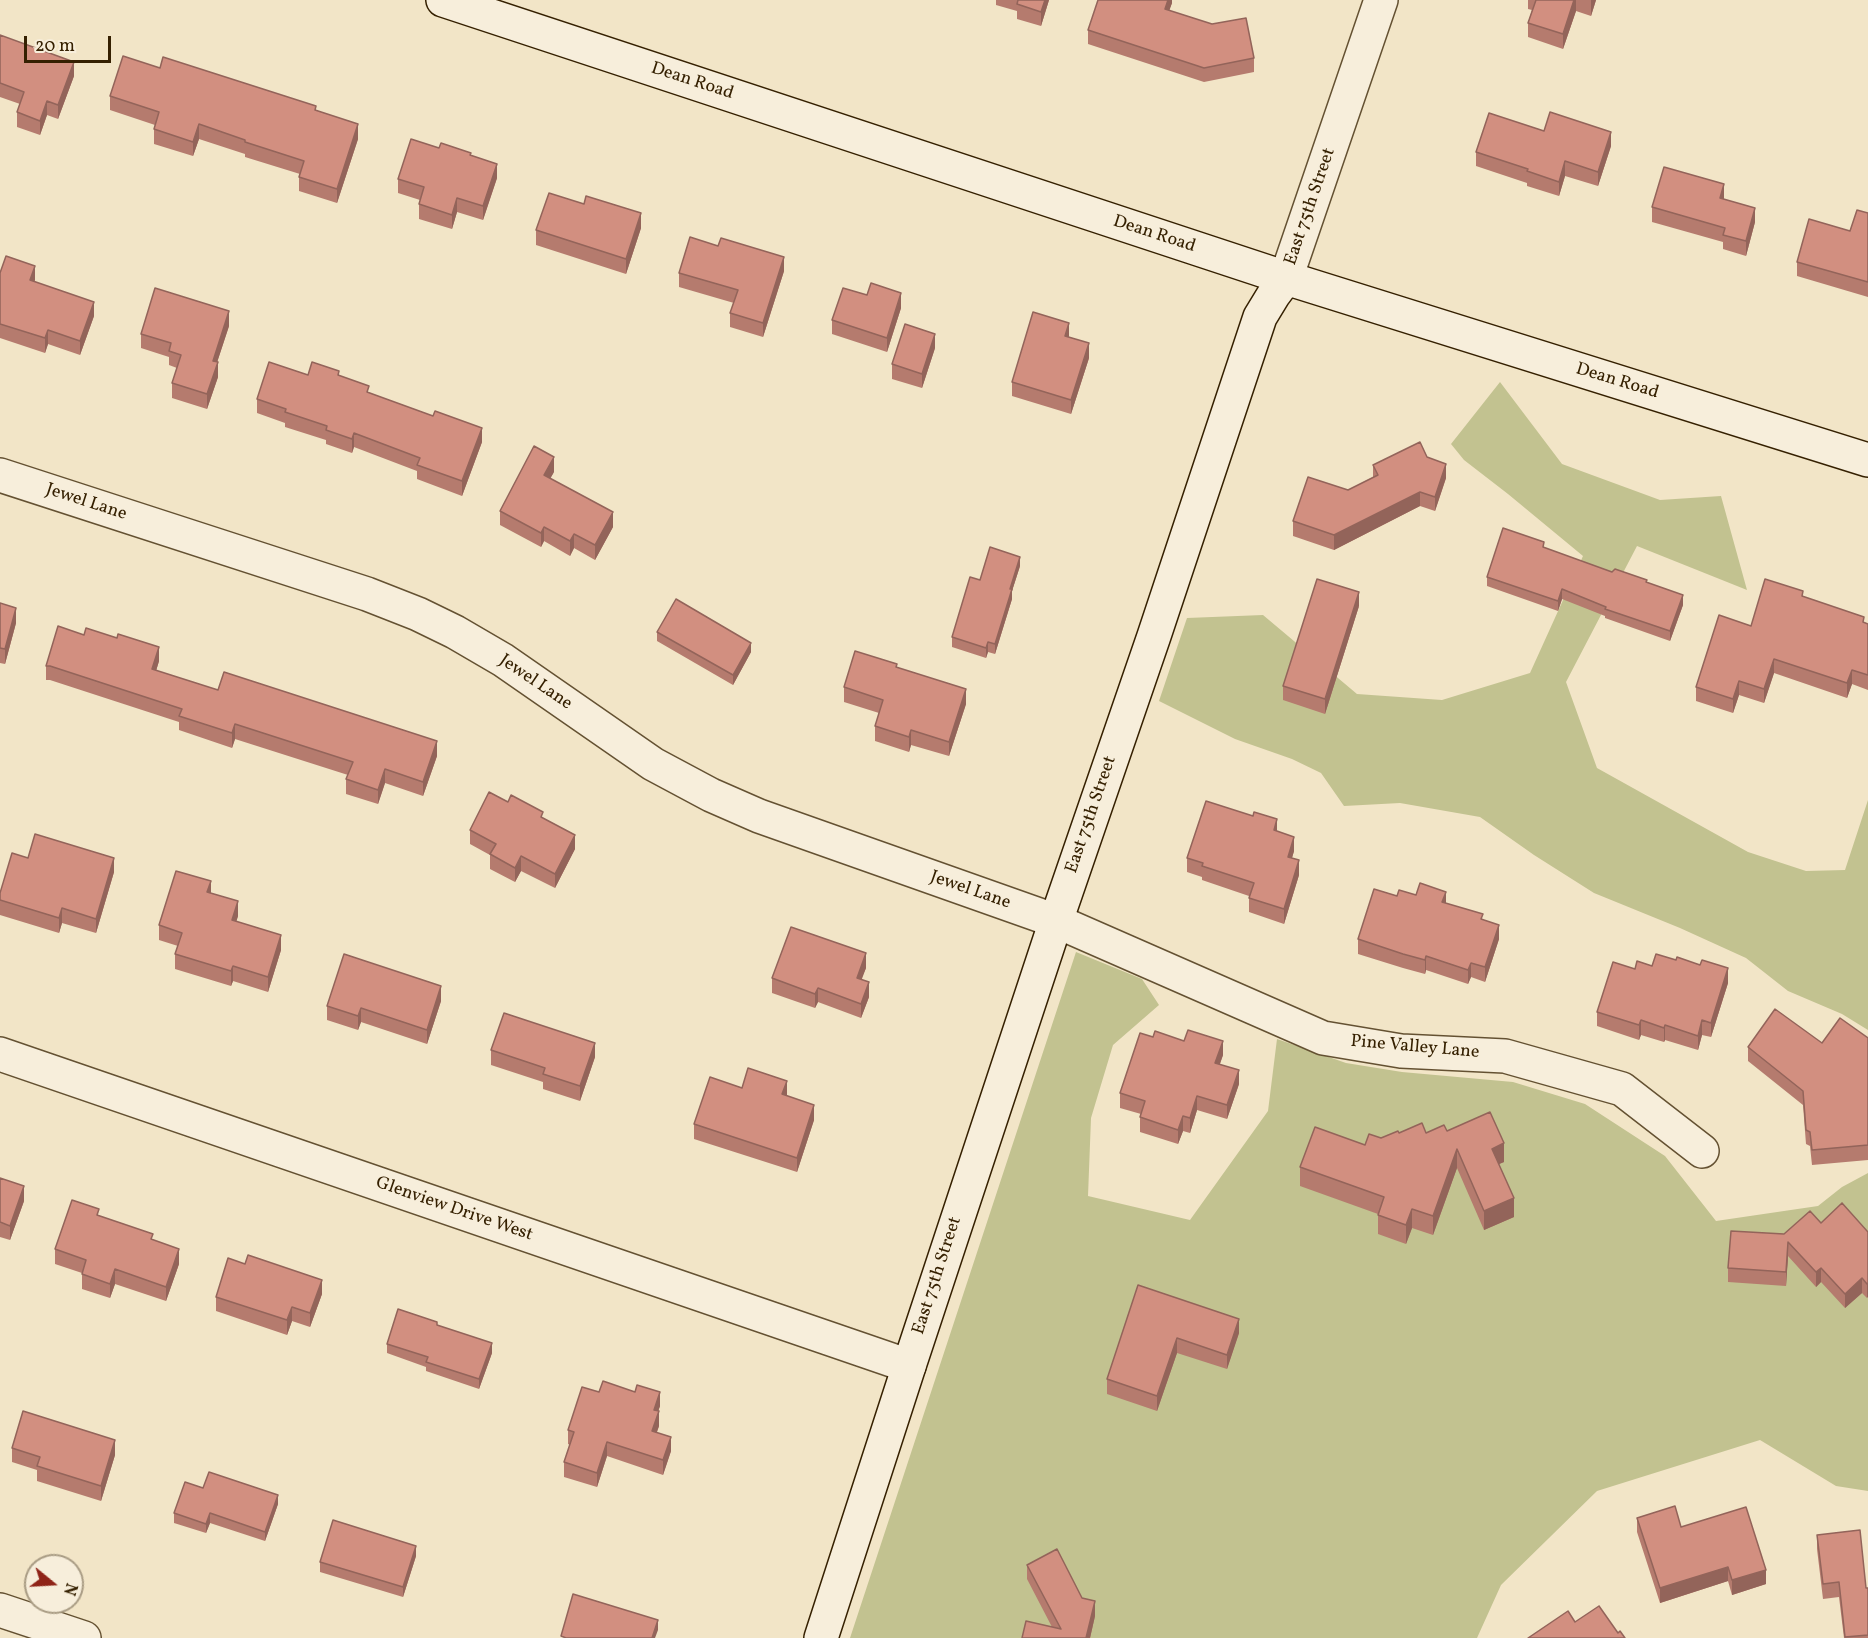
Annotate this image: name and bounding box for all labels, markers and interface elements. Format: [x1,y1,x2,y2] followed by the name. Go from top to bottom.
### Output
[27,24,114,62] scale bar
[35,34,75,59] text: 20 m
[648,58,736,106] street label: Dean Road
[1281,146,1341,268] street label: East 75th Street
[1110,211,1198,259] street label: Dean Road
[1573,359,1661,405] street label: Dean Road
[43,480,129,526] street label: Jewel Lane
[494,651,576,715] street label: Jewel Lane
[1062,754,1122,876] street label: East 75th Street
[927,867,1013,915] street label: Jewel Lane
[1350,1032,1480,1064] street label: Pine Valley Lane
[373,1173,535,1247] street label: Glenview Drive West
[909,1214,967,1338] street label: East 75th Street
[24,1554,84,1614] north arrow
[57,1580,81,1598] text: N

